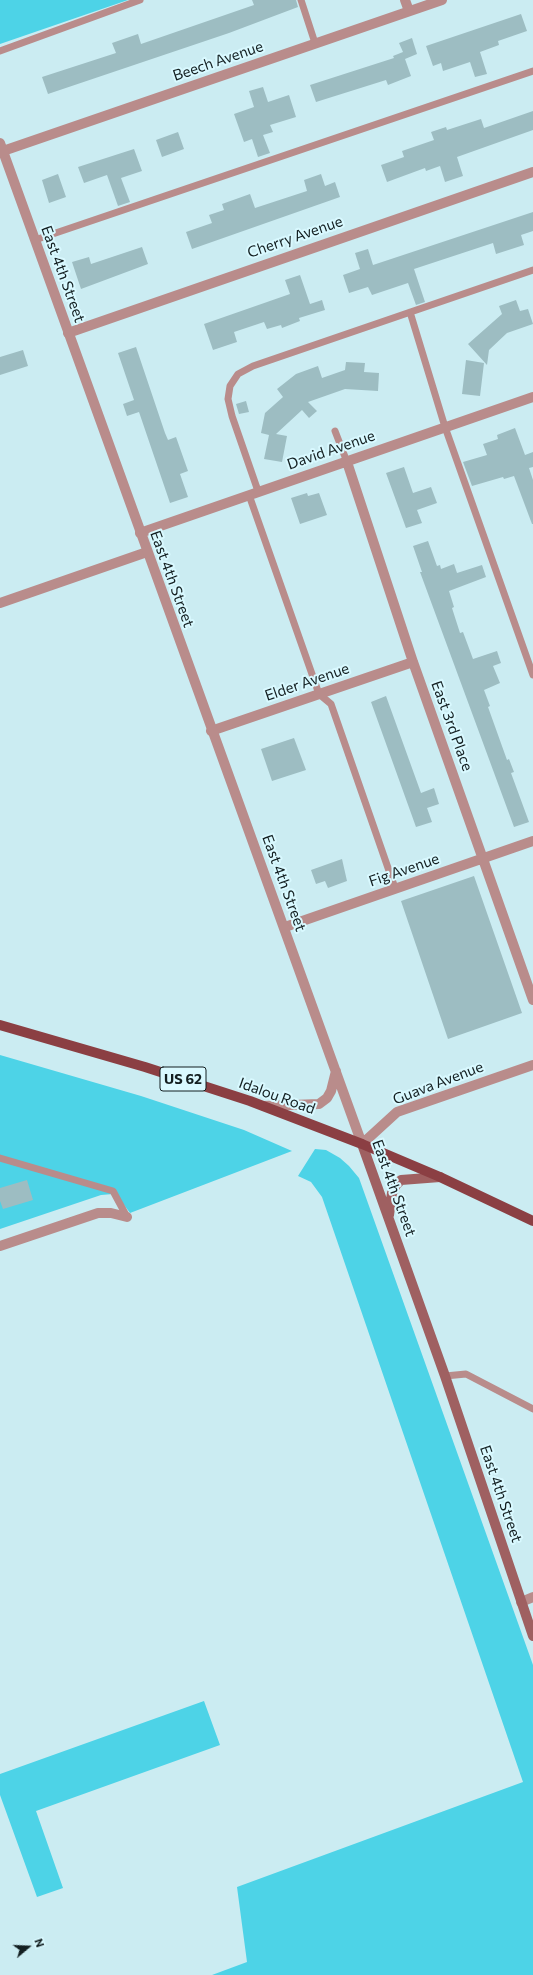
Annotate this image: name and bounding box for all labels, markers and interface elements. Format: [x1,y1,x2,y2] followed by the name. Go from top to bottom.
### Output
[170,37,266,85] street label: Beech Avenue
[245,212,345,262] street label: Cherry Avenue
[37,223,89,325] street label: East 4th Street
[285,427,377,473] street label: David Avenue
[146,528,198,630] street label: East 4th Street
[262,659,352,705] street label: Elder Avenue
[427,678,477,774] street label: East 3rd Place
[258,832,310,934] street label: East 4th Street
[366,850,442,890] street label: Fig Avenue
[390,1058,486,1108] street label: Guava Avenue
[160,1067,206,1091] road number: US 62
[236,1074,318,1118] street label: Idalou Road
[368,1137,420,1239] street label: East 4th Street
[476,1443,526,1545] street label: East 4th Street
[8,1927,48,1967] north arrow
[32,1937,47,1949] text: N

